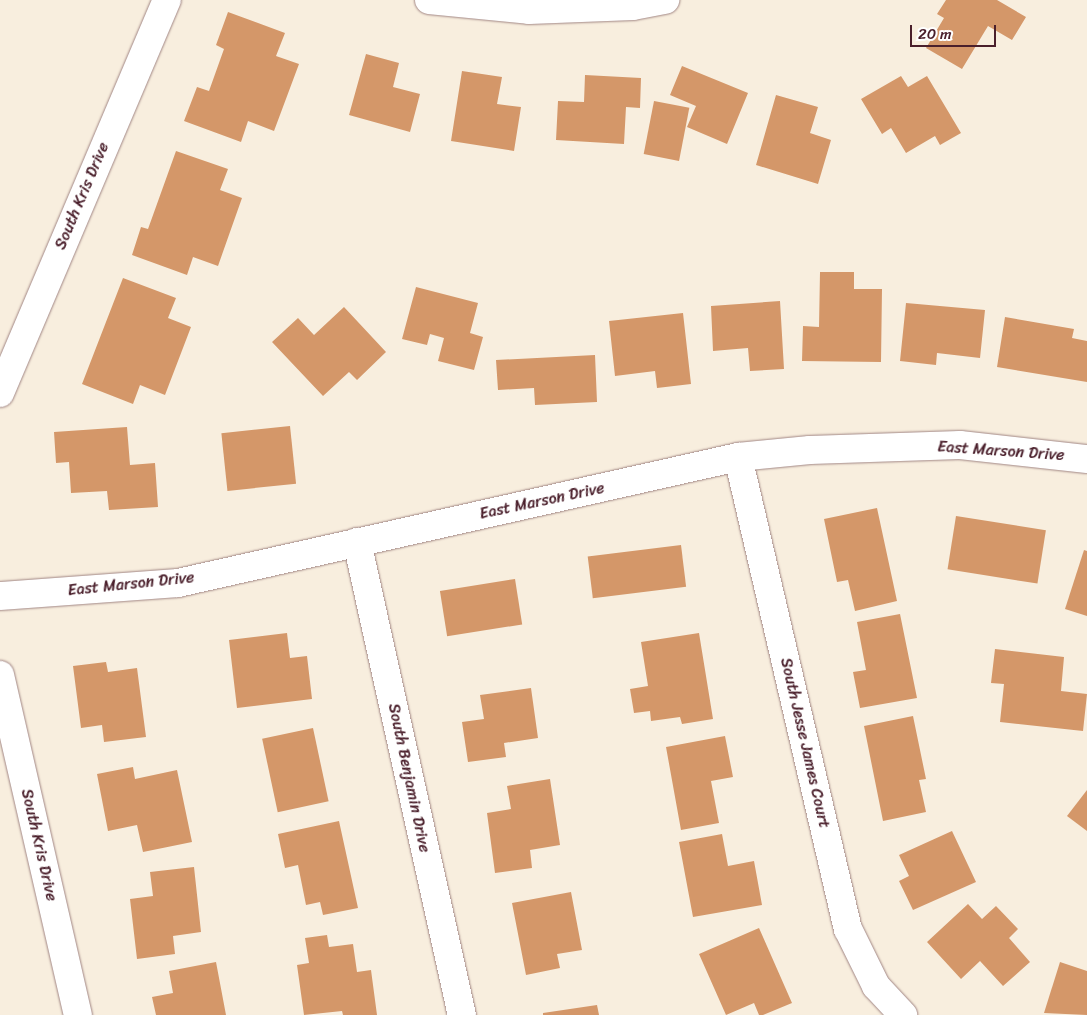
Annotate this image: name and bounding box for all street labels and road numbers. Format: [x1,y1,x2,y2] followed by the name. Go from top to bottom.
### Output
[51,139,113,253] street label: South Kris Drive
[937,437,1065,465] street label: East Marson Drive
[478,478,606,524] street label: East Marson Drive
[67,568,195,600] street label: East Marson Drive
[776,655,834,831] street label: South Jesse James Court
[384,702,434,854] street label: South Benjamin Drive
[17,787,61,903] street label: South Kris Drive

